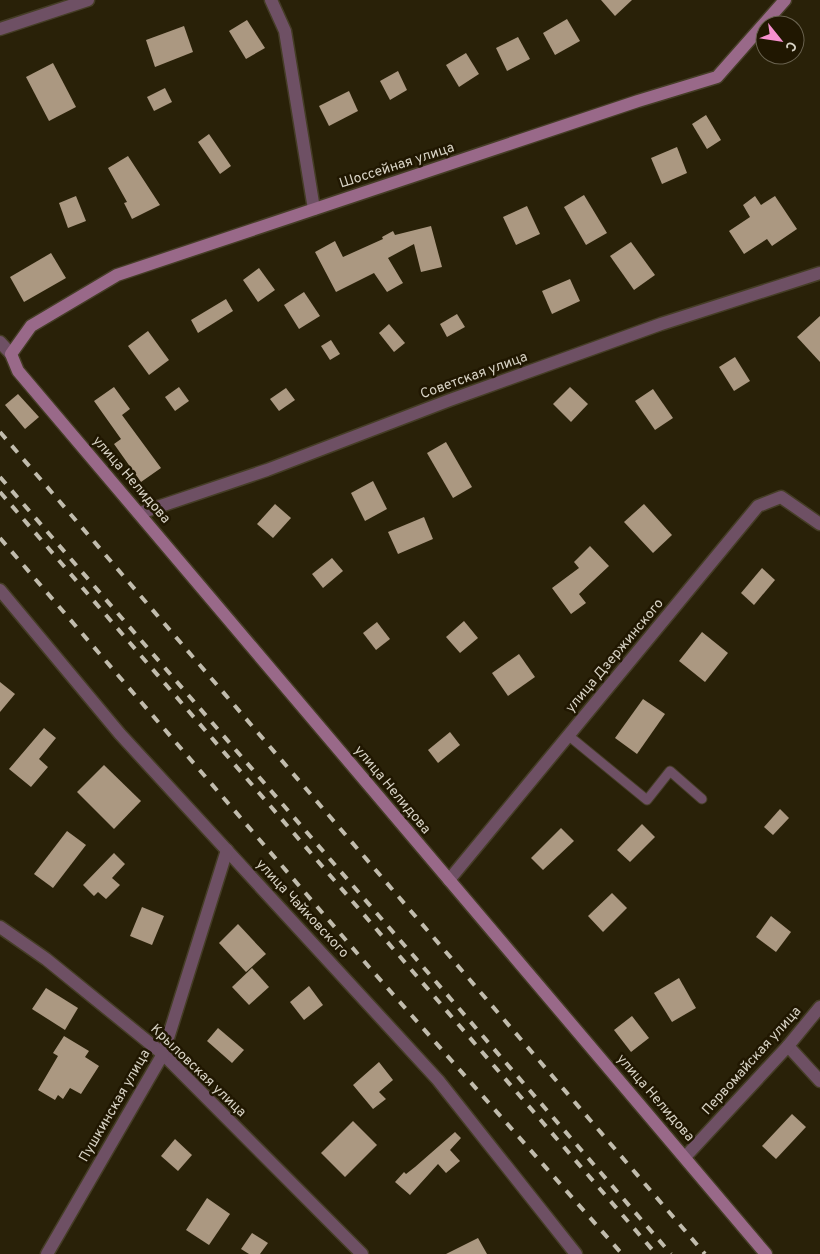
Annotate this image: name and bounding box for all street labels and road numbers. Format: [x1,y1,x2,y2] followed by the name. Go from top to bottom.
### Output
[337,139,457,193] street label: Шоссейная улица
[418,349,530,403] street label: Советская улица
[88,433,174,527] street label: улица Нелидова
[562,595,668,717] street label: улица Дзержинского
[350,742,434,838] street label: улица Нелидова
[252,856,352,962] street label: улица Чайковского
[699,1003,805,1119] street label: Первомайская улица
[147,1021,249,1121] street label: Крыловская улица
[76,1047,154,1165] street label: Пушкинская улица
[612,1051,698,1145] street label: улица Нелидова

